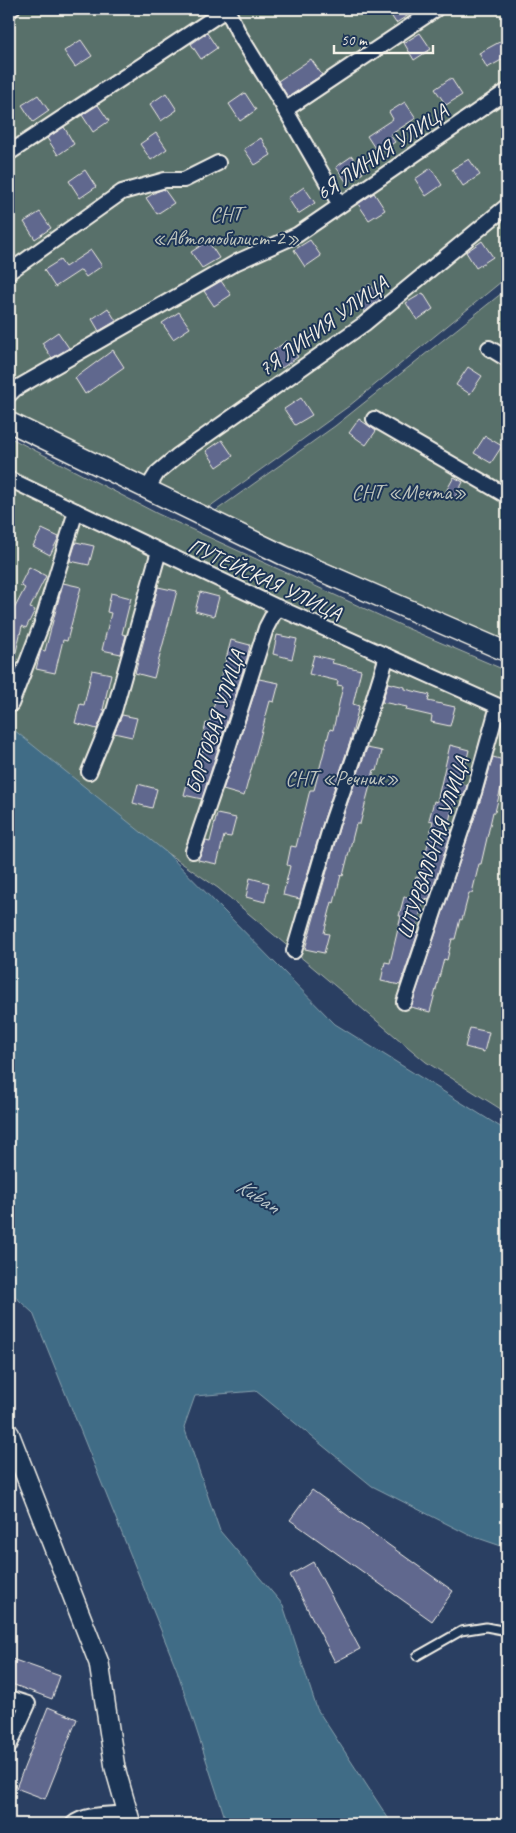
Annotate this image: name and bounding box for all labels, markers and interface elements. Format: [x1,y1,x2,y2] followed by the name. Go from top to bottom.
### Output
[334,22,432,54] scale bar
[341,31,368,50] text: 50 m
[311,97,454,206] street label: 6Я ЛИНИЯ УЛИЦА
[152,201,300,251] park label: СНТ «Автомобилист-2»
[253,269,394,382] street label: 7Я ЛИНИЯ УЛИЦА
[351,479,467,505] park label: СНТ «Мечта»
[184,532,346,626] street label: ПУТЕЙСКАЯ УЛИЦА
[180,646,251,797] street label: БОРТОВАЯ УЛИЦА
[391,752,475,942] street label: ШТУРВАЛЬНАЯ УЛИЦА
[285,765,399,791] park label: СНТ «Речник»
[231,1172,287,1221] water label: Kuban

